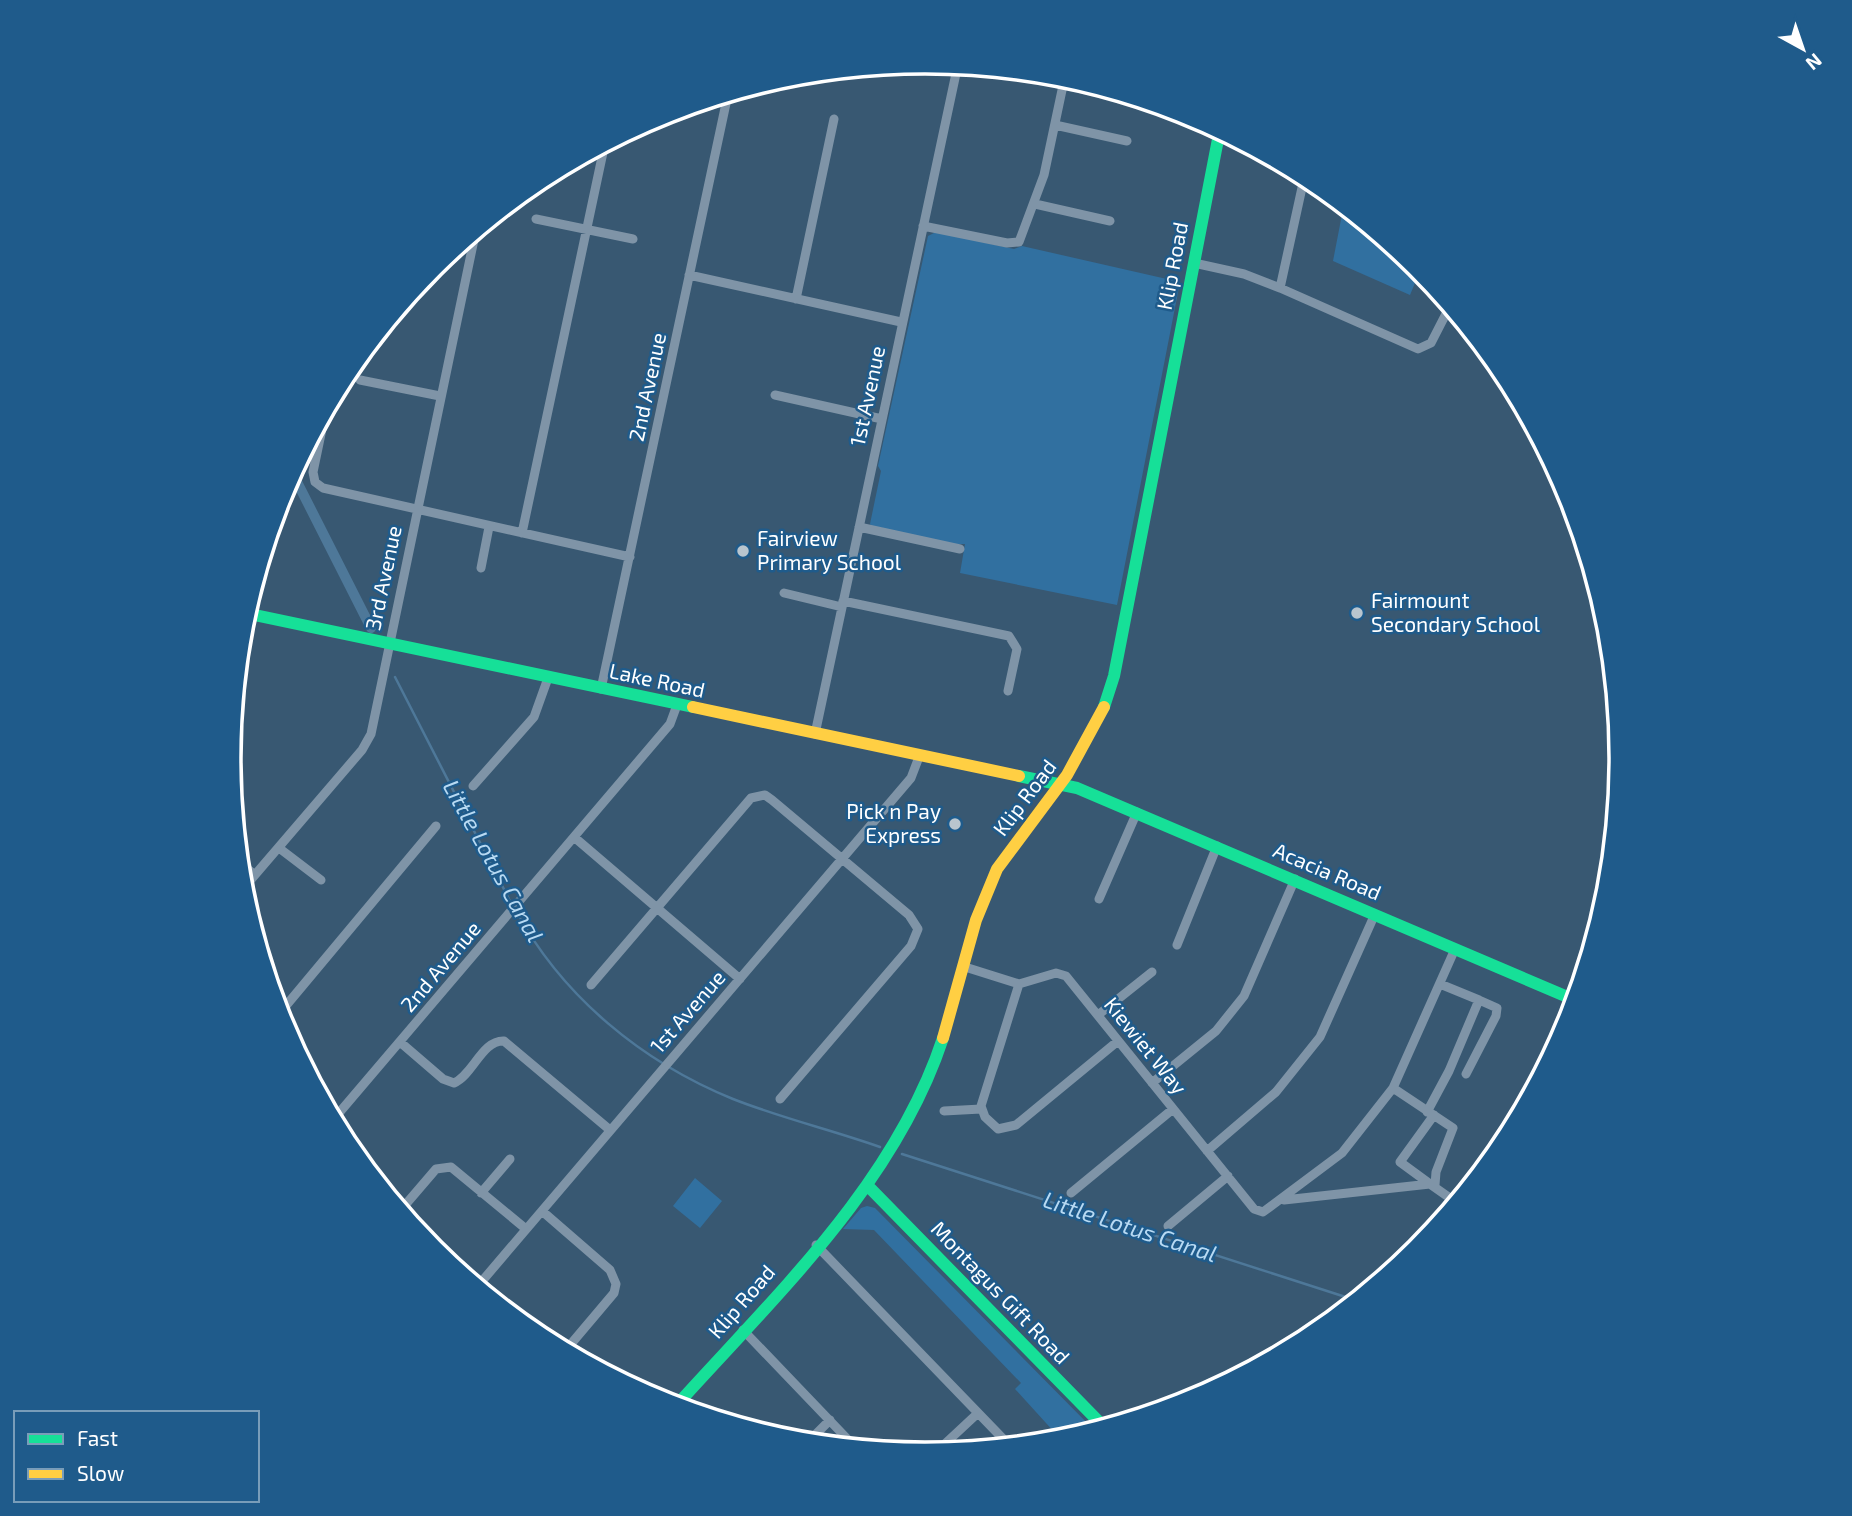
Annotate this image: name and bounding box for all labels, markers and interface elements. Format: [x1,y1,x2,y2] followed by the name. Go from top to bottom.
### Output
[1768,14,1838,84] north arrow
[1802,49,1827,76] text: N
[1151,220,1192,312] street label: Klip Road
[623,330,670,443] street label: 2nd Avenue
[844,343,889,448] street label: 1st Avenue
[359,523,406,632] street label: 3rd Avenue
[757,525,902,574] place label: Fairview Primary School
[735,543,751,559] marker: Fairview Primary School
[1371,587,1541,636] place label: Fairmount Secondary School
[1349,605,1365,621] marker: Fairmount Secondary School
[607,657,707,702] street label: Lake Road
[987,754,1061,840] street label: Klip Road
[438,775,550,947] water label: Little Lotus Canal
[846,798,941,847] place label: Pick n Pay Express
[947,816,963,832] marker: Pick n Pay Express
[1270,837,1385,905] street label: Acacia Road
[395,916,485,1016] street label: 2nd Avenue
[644,964,730,1058] street label: 1st Avenue
[1100,992,1193,1099] street label: Kiewiet Way
[1040,1185,1221,1267] water label: Little Lotus Canal
[927,1215,1076,1368] street label: Montagus Gift Road
[702,1259,780,1343] street label: Klip Road
[14,1411,259,1502] legend
[77,1425,118,1450] text: Fast
[77,1460,124,1485] text: Slow

